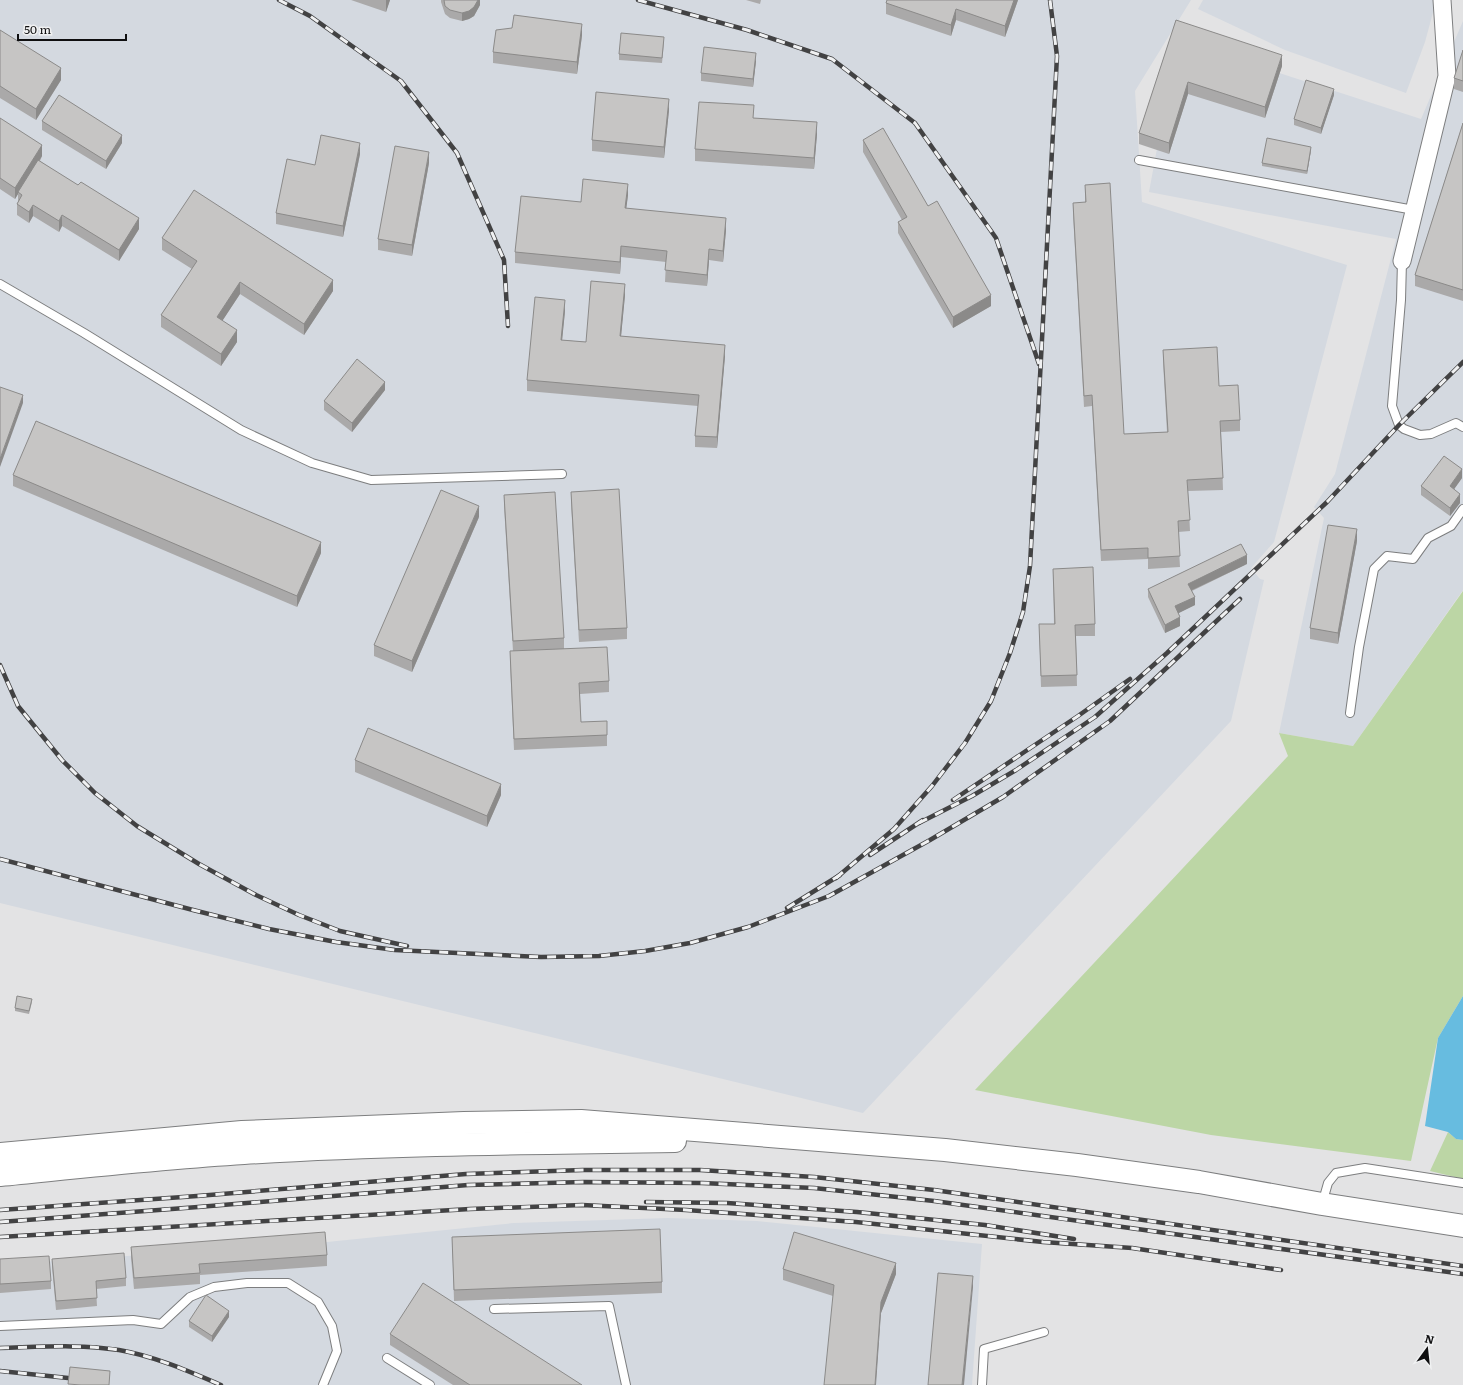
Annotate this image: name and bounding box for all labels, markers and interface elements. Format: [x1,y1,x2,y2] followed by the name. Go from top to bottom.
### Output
[18,16,126,42] scale bar
[24,20,51,38] text: 50 m
[1407,1329,1447,1369] north arrow
[1423,1329,1436,1347] text: N

